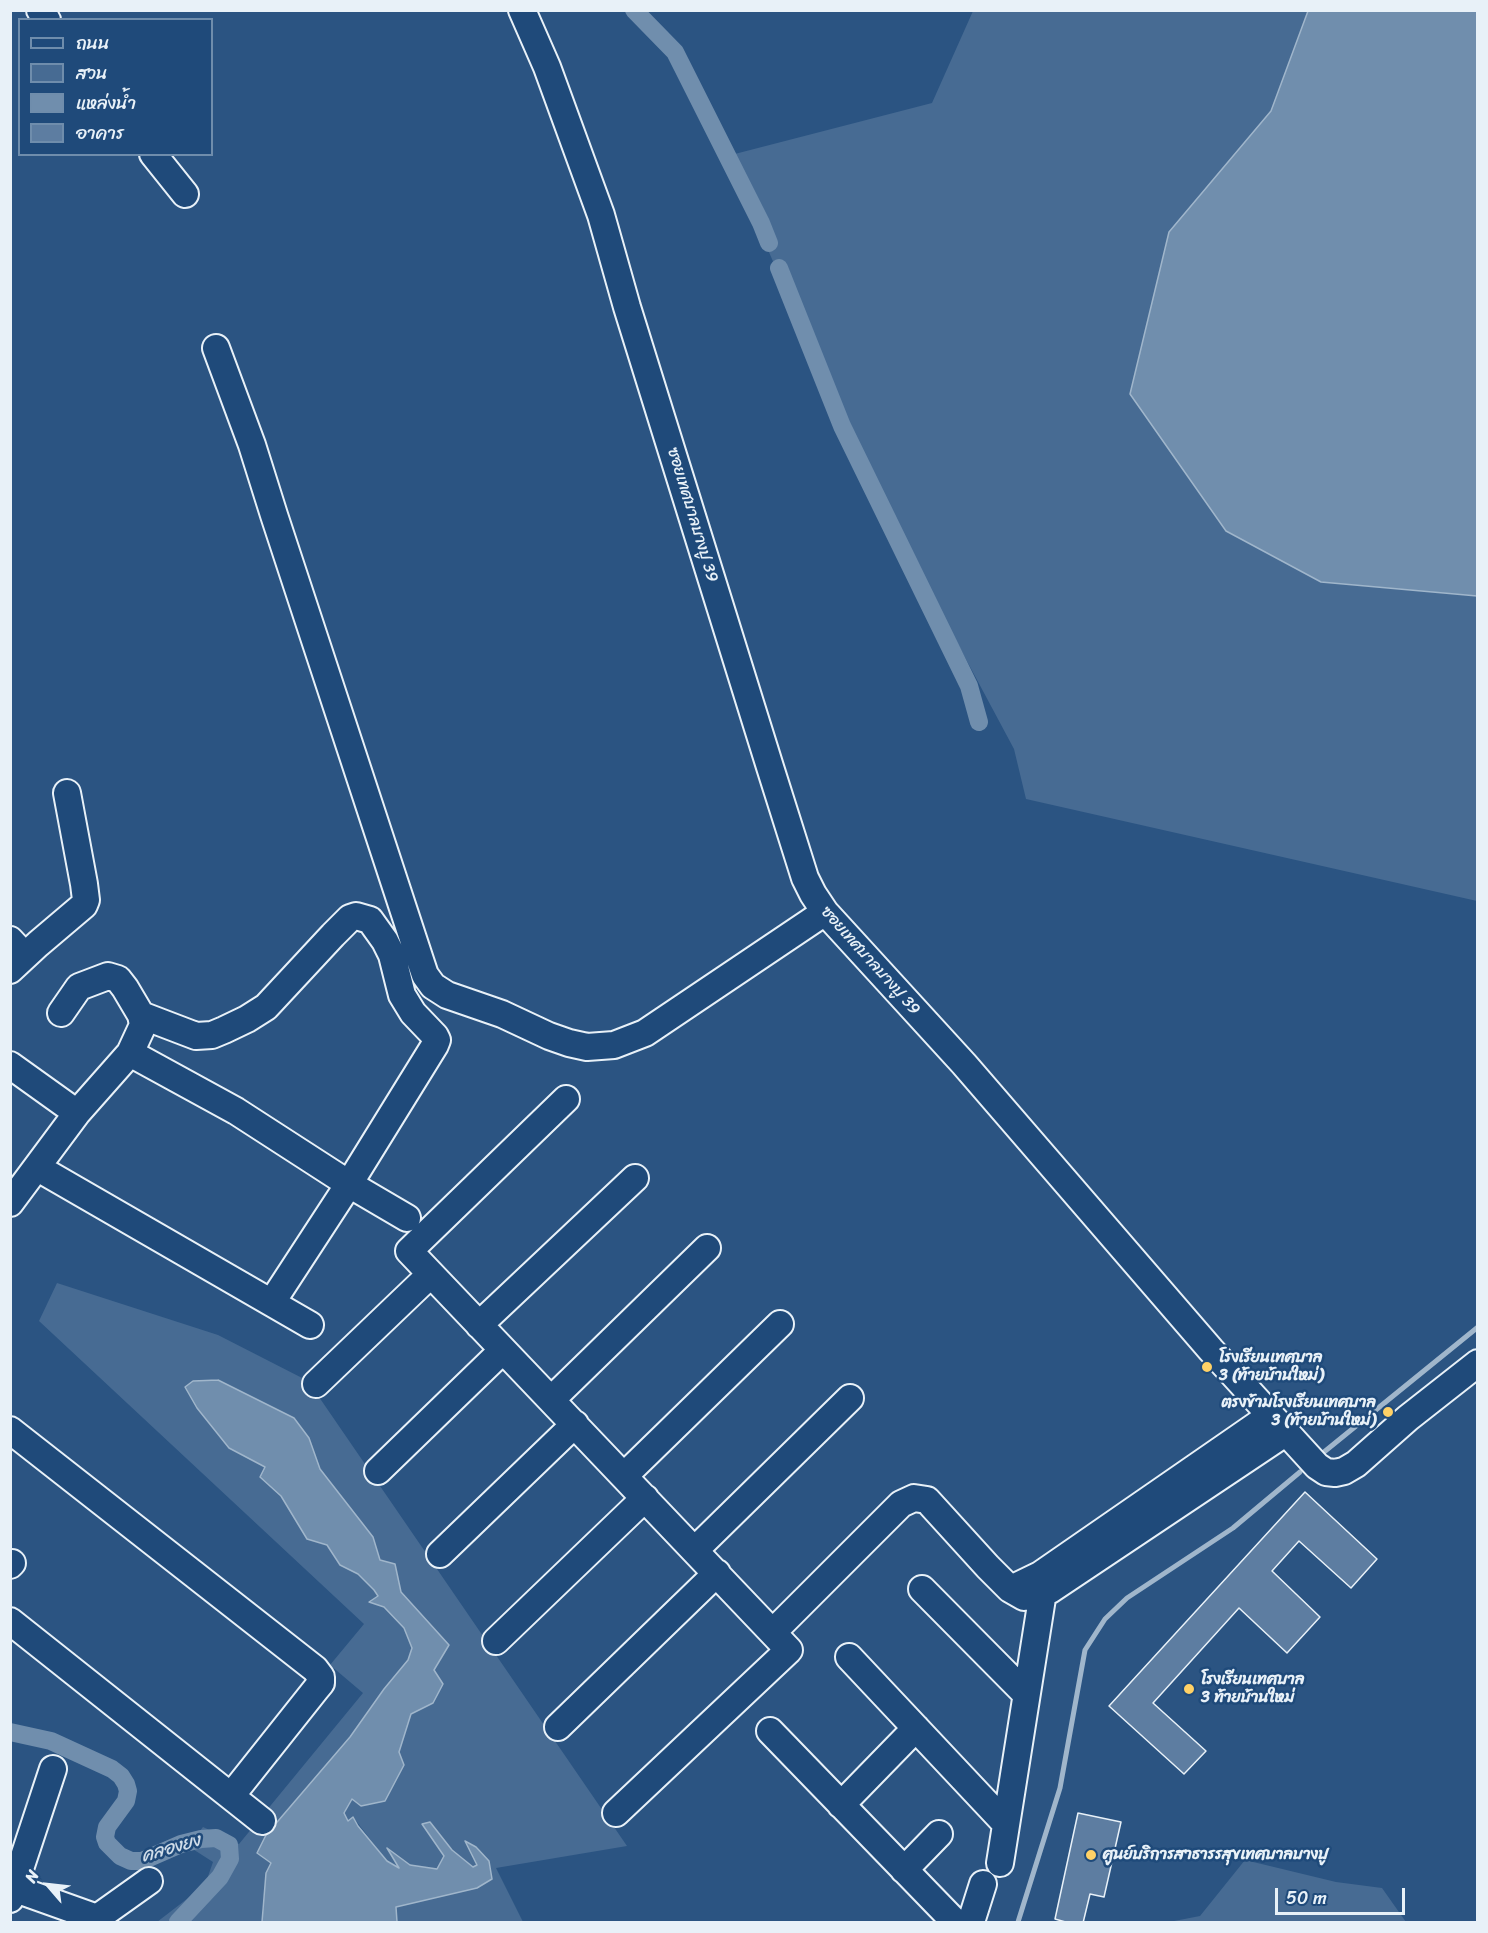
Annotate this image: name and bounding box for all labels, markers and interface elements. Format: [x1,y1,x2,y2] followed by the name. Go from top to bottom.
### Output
[18,18,213,156] legend
[76,27,109,59] text: ถนน
[76,57,108,89] text: สวน
[76,87,136,119] text: แหล่งน้ำ
[76,117,124,149] text: อาคาร
[662,446,722,584] street label: ซอยเทศบาลบางปู 39
[816,903,924,1019] street label: ซอยเทศบาลบางปู 39
[1219,1348,1324,1386] place label: โรงเรียนเทศบาล 3 (ท้ายบ้านใหม่)
[1200,1360,1214,1374] marker: โรงเรียนเทศบาล 3 (ท้ายบ้านใหม่)
[1222,1393,1376,1431] place label: ตรงข้ามโรงเรียนเทศบาล 3 (ท้ายบ้านใหม่)
[1381,1405,1395,1419] marker: ตรงข้ามโรงเรียนเทศบาล 3 (ท้ายบ้านใหม่)
[1201,1670,1305,1708] place label: โรงเรียนเทศบาล 3 ท้ายบ้านใหม่
[1182,1682,1196,1696] marker: โรงเรียนเทศบาล 3 ท้ายบ้านใหม่
[139,1830,203,1868] water label: คลองยง
[1103,1845,1328,1865] place label: ศูนย์บริการสาธารรสุขเทศบาลบางปู
[1084,1848,1098,1862] marker: ศูนย์บริการสาธารรสุขเทศบาลบางปู
[18,1855,78,1915] north arrow
[16,1865,47,1888] text: N
[1278,1876,1408,1914] scale bar
[1286,1882,1327,1914] text: 50 m

